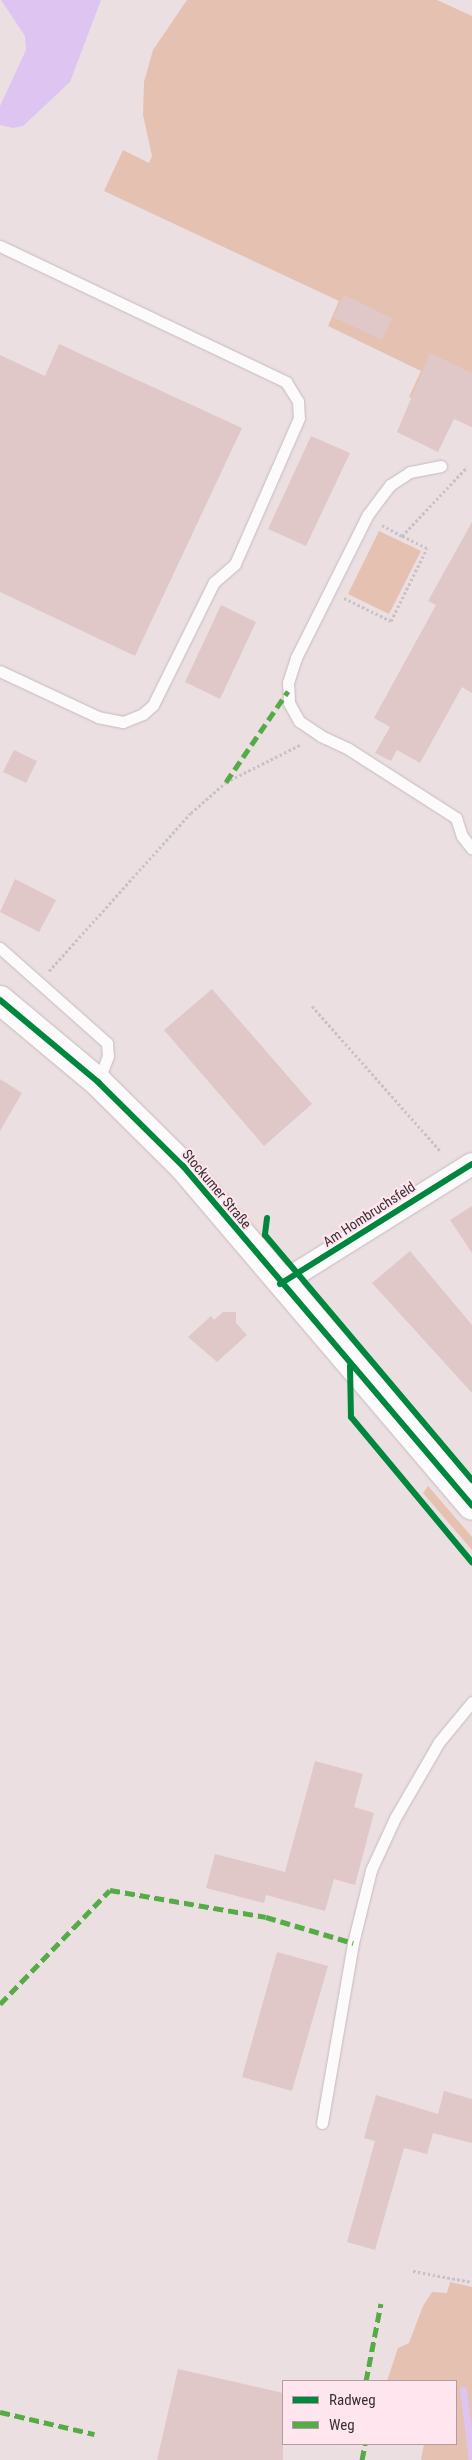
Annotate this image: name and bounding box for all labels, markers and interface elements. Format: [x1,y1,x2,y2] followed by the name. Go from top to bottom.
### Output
[179,1146,255,1232] street label: Stockumer Straße
[320,1178,418,1250] street label: Am Hombruchsfeld
[282,2380,457,2445] legend
[329,2391,376,2409] text: Radweg
[329,2416,355,2434] text: Weg

